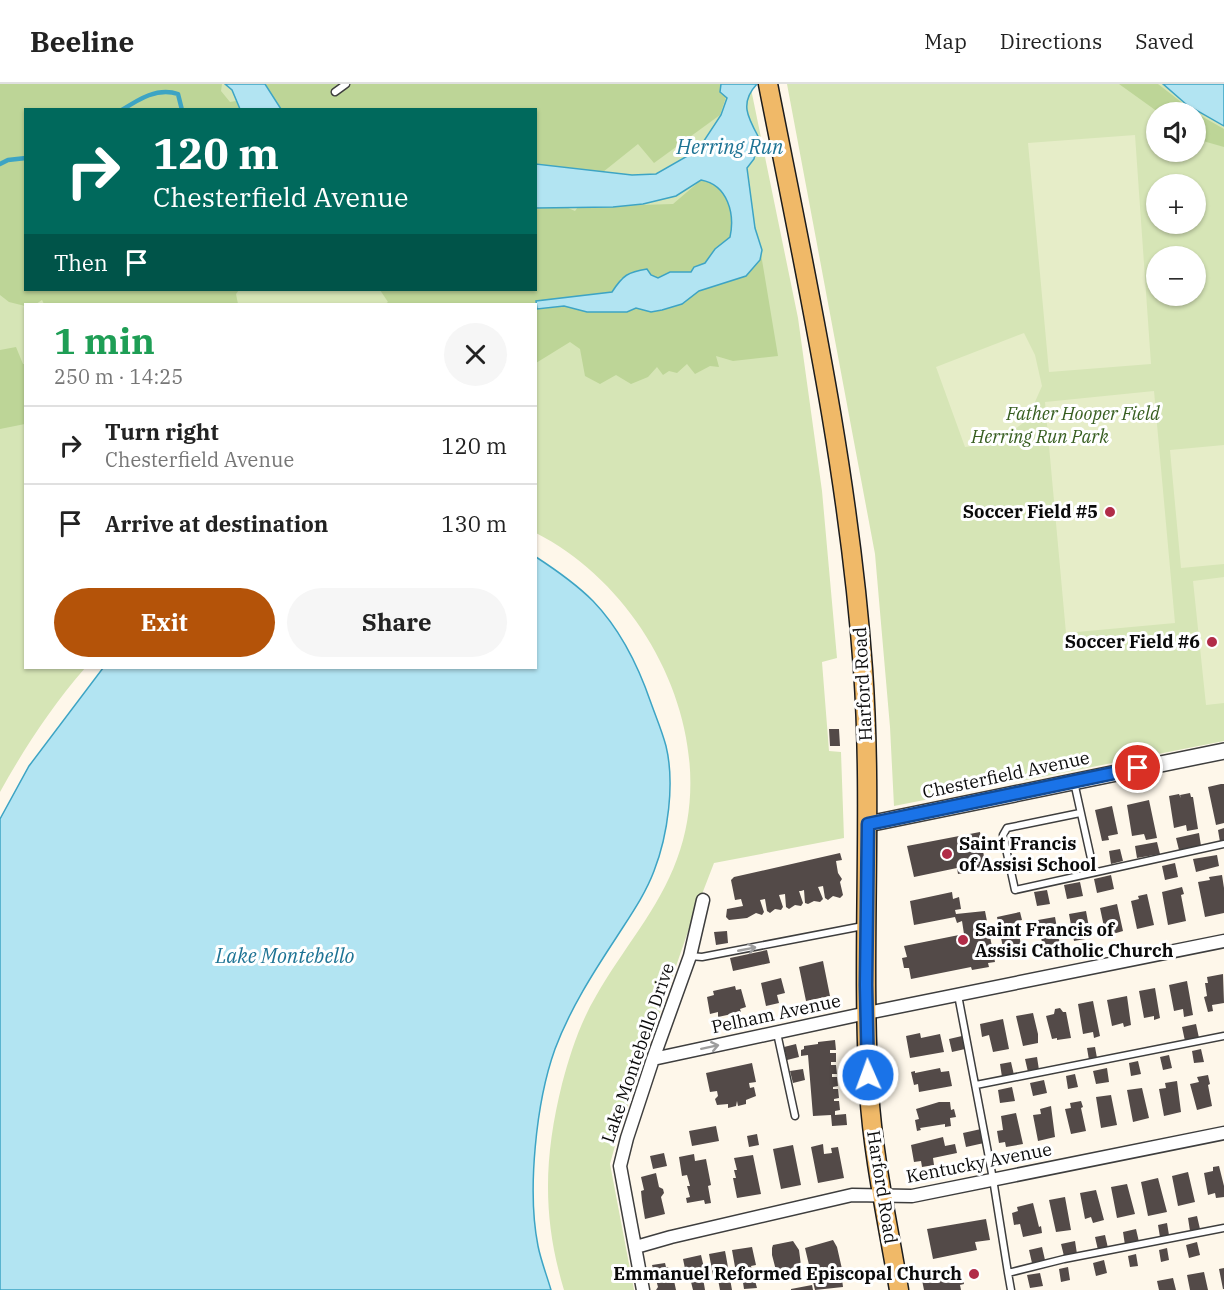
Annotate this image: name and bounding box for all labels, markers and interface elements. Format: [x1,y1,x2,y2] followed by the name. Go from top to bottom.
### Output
[30,23,134,60] text: Beeline
[924,27,967,55] text: Map
[1000,27,1102,55] text: Directions
[1135,27,1194,55] text: Saved
[1146,102,1206,306] map controls
[1146,102,1206,162] button: sound
[153,126,279,181] text: 120 m
[54,132,132,210] icon: right
[676,133,784,160] water label: Herring Run
[1146,174,1206,234] button: +
[153,179,408,214] text: Chesterfield Avenue
[120,246,153,279] icon: arrive
[1146,246,1206,306] button: −
[54,248,108,277] text: Then
[54,317,155,364] text: 1 min
[444,323,507,386] button: close
[54,363,183,390] text: 250 m · 14:25
[1005,402,1160,425] park label: Father Hooper Field
[105,417,219,446] text: Turn right
[970,425,1109,448] park label: Herring Run Park
[54,429,87,462] icon: right
[441,431,507,460] text: 120 m
[105,446,294,473] text: Chesterfield Avenue
[963,500,1098,523] place label: Soccer Field #5
[1103,505,1117,519] marker: Soccer Field #5
[54,507,87,540] icon: arrive
[105,509,328,538] text: Arrive at destination
[441,509,507,538] text: 130 m
[54,588,275,657] button: Exit
[287,588,507,657] button: Share
[848,626,877,742] street label: Harford Road
[1065,630,1200,653] place label: Soccer Field #6
[1205,635,1219,649] marker: Soccer Field #6
[1112,742,1163,793] pin
[920,746,1092,803] street label: Chesterfield Avenue
[1121,751,1154,784] icon: arrive
[959,832,1097,876] place label: Saint Francis of Assisi School
[940,847,954,861] marker: Saint Francis of Assisi School
[975,918,1174,962] place label: Saint Francis of Assisi Catholic Church
[956,933,970,947] marker: Saint Francis of Assisi Catholic Church
[215,942,355,969] water label: Lake Montebello
[737,943,757,954] one-way arrow
[596,960,679,1146] street label: Lake Montebello Drive
[709,989,843,1038] street label: Pelham Avenue
[700,1041,719,1052] one-way arrow
[836,1043,900,1107] position arrow
[862,1129,903,1245] street label: Harford Road
[904,1137,1054,1188] street label: Kentucky Avenue
[613,1262,962,1285] place label: Emmanuel Reformed Episcopal Church
[967,1267,981,1281] marker: Emmanuel Reformed Episcopal Church

